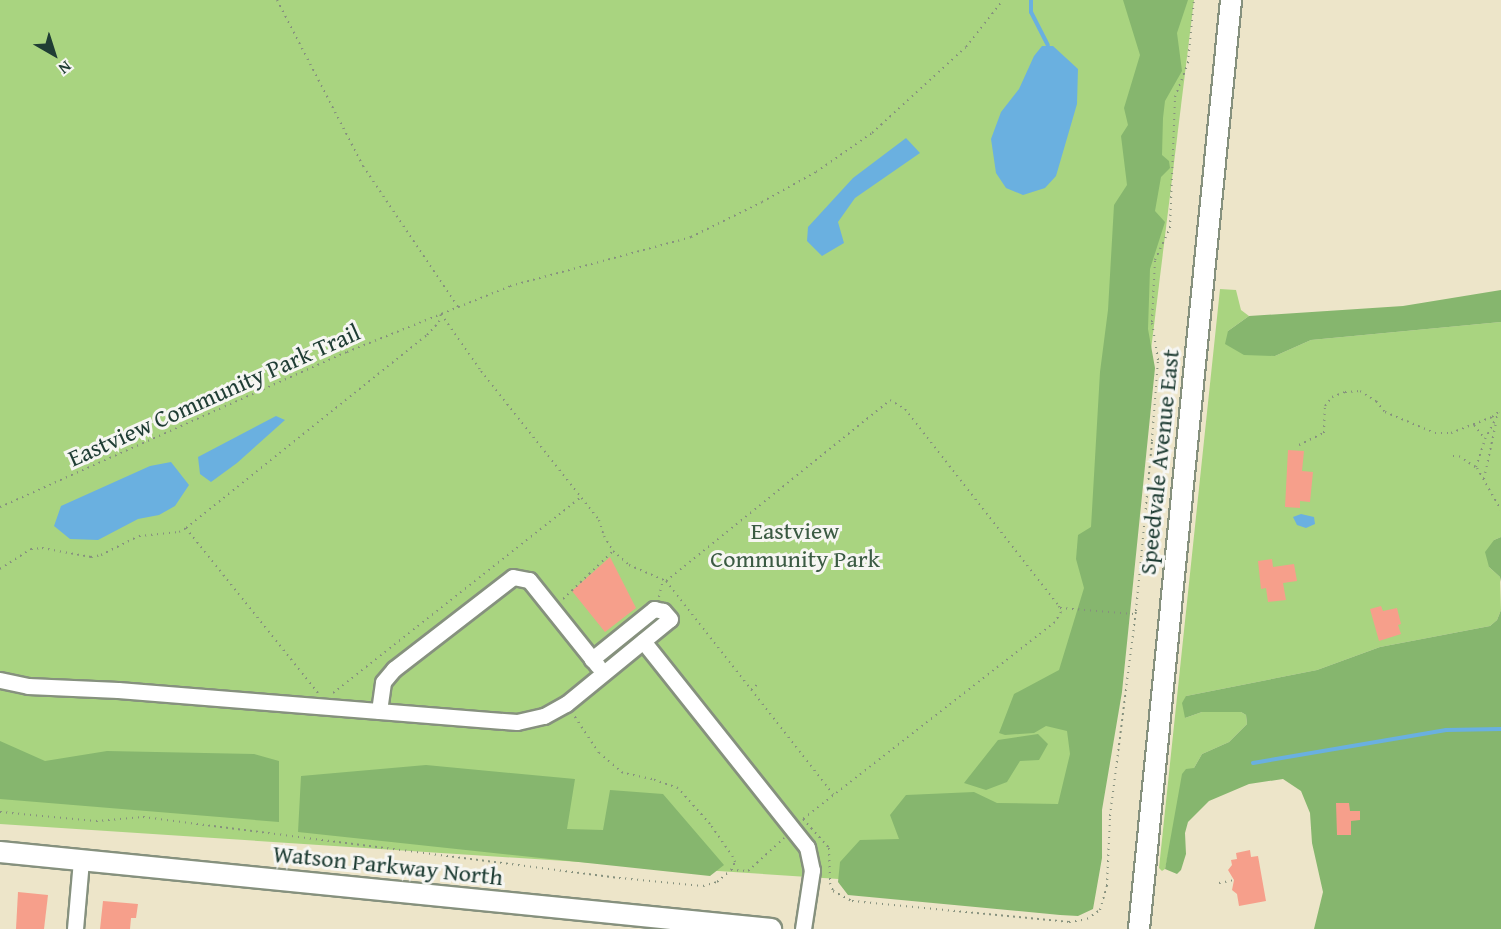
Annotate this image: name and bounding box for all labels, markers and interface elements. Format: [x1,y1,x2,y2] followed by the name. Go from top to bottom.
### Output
[24,24,84,84] north arrow
[54,55,77,81] text: N
[63,317,365,473] street label: Eastview Community Park Trail
[1133,348,1185,576] street label: Speedvale Avenue East
[710,517,880,573] park label: Eastview Community Park
[272,839,504,891] street label: Watson Parkway North

